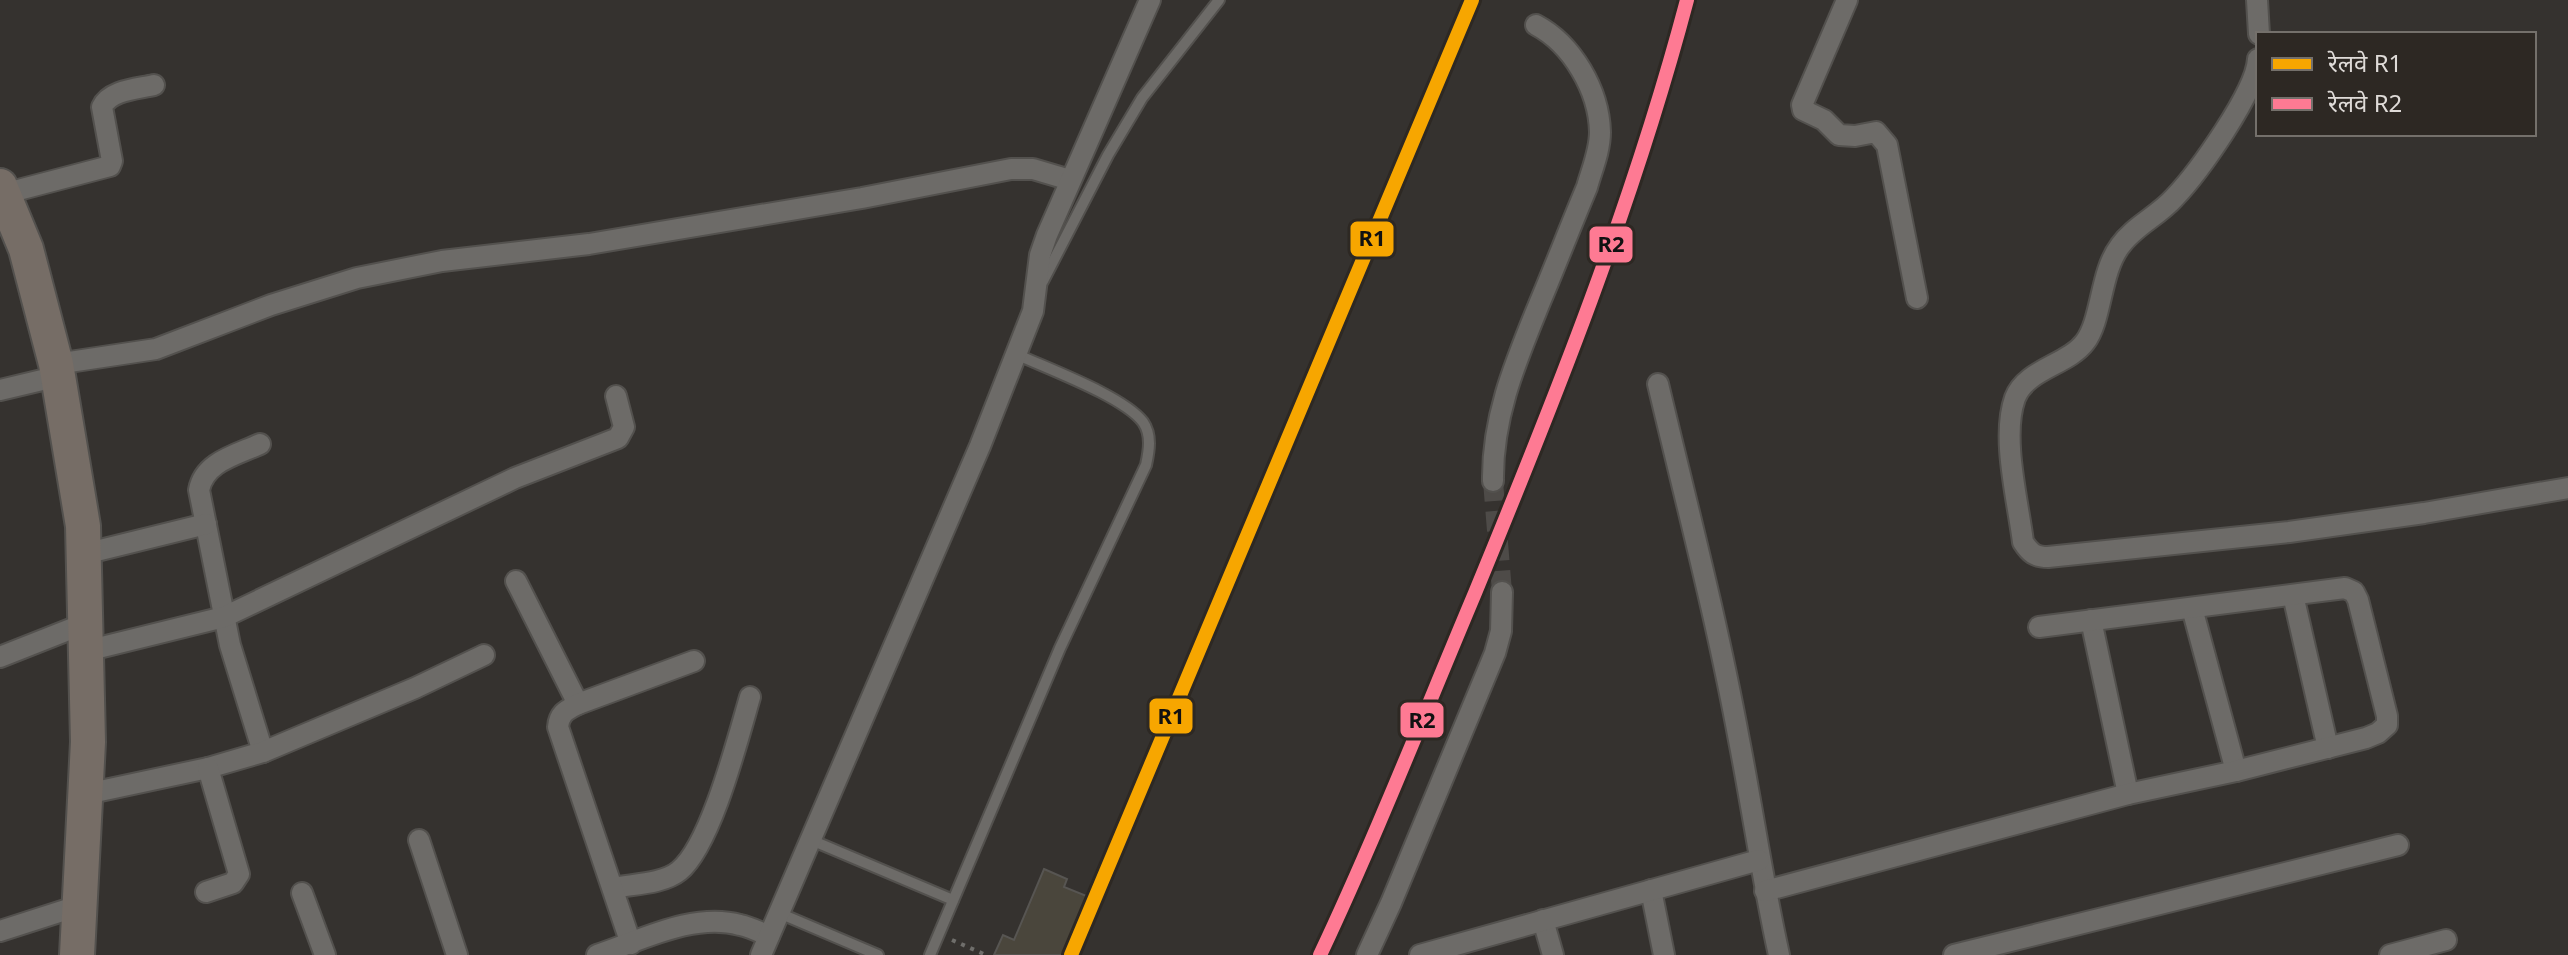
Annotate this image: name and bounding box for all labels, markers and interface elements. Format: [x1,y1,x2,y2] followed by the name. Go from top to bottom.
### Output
[2256,32,2536,136] legend
[2327,46,2402,79] text: रेलवे R1
[2327,86,2402,119] text: रेलवे R2
[1349,220,1395,258] line badge: R1
[1358,222,1386,252] text: R1
[1588,225,1634,264] line badge: R2
[1597,228,1625,258] text: R2
[1148,697,1194,735] line badge: R1
[1157,700,1185,730] text: R1
[1399,701,1445,739] line badge: R2
[1408,704,1436,734] text: R2

